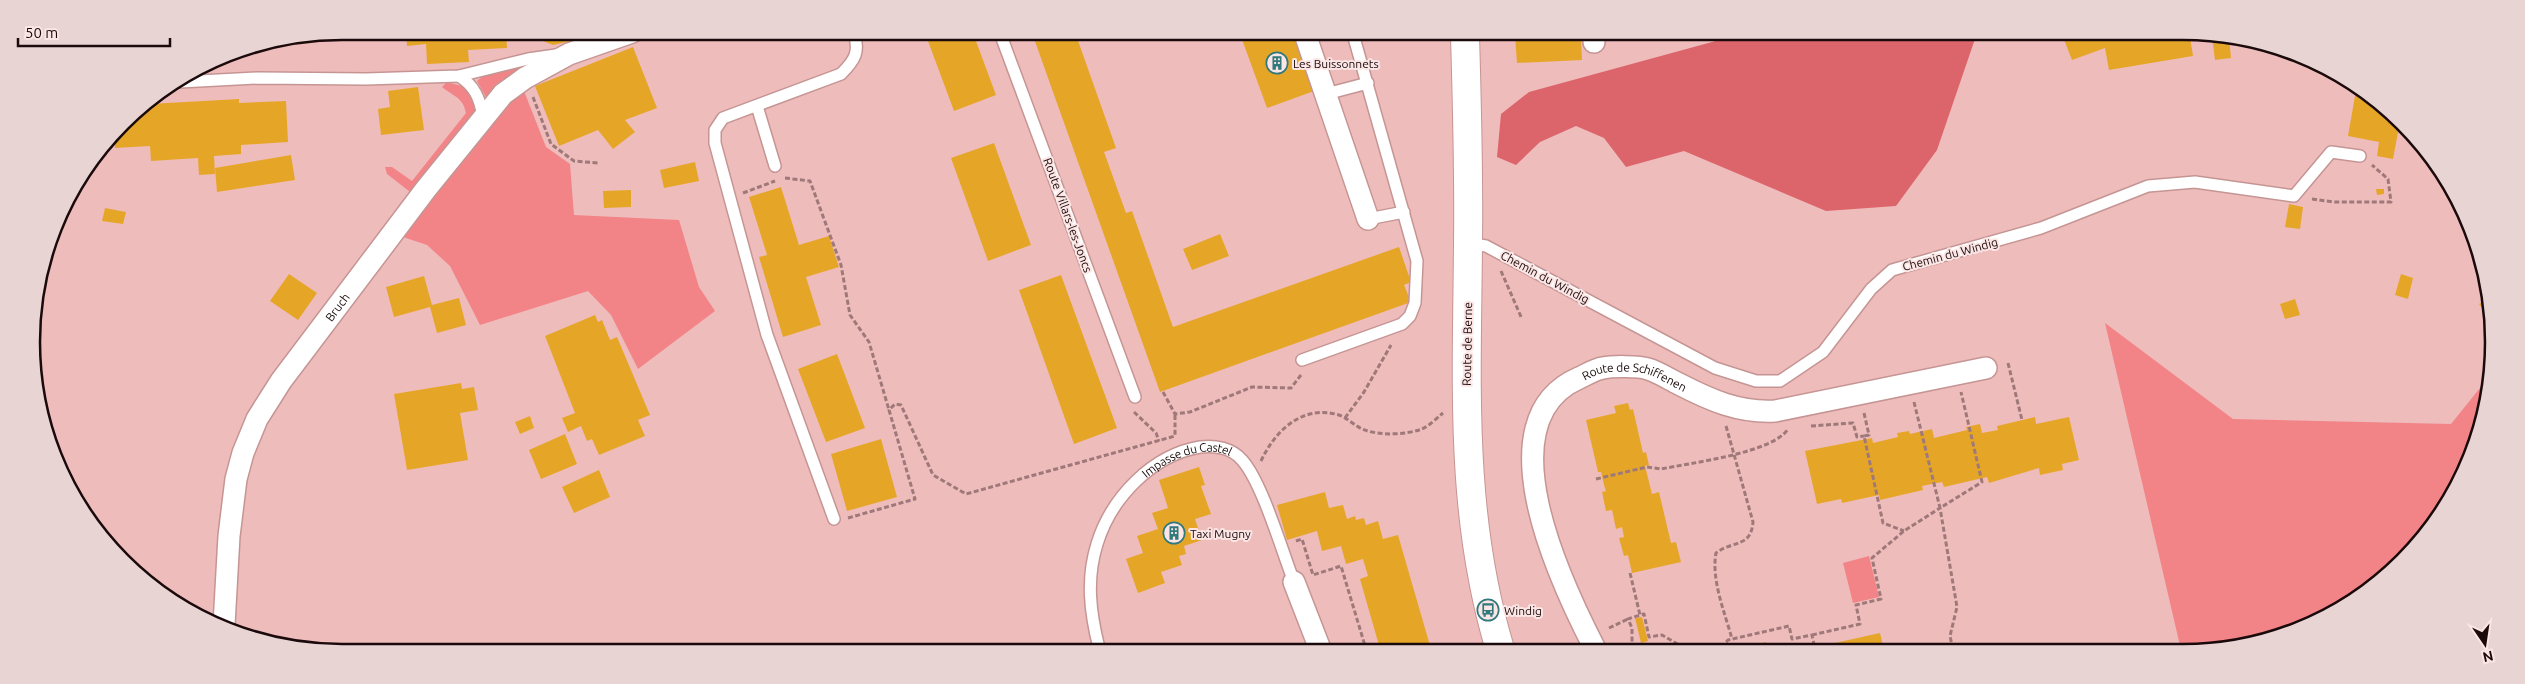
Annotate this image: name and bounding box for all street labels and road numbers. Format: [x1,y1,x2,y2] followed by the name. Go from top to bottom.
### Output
[1041,156,1095,274] street label: Route Villars-les-Joncs
[1901,235,1999,273] street label: Chemin du Windig
[1499,248,1591,306] street label: Chemin du Windig
[322,290,352,323] street label: Bruch
[1460,302,1474,386] street label: Route de Berne
[1579,360,1689,393] street label: Route de Schiffenen
[1139,440,1234,480] street label: Impasse du Castel

